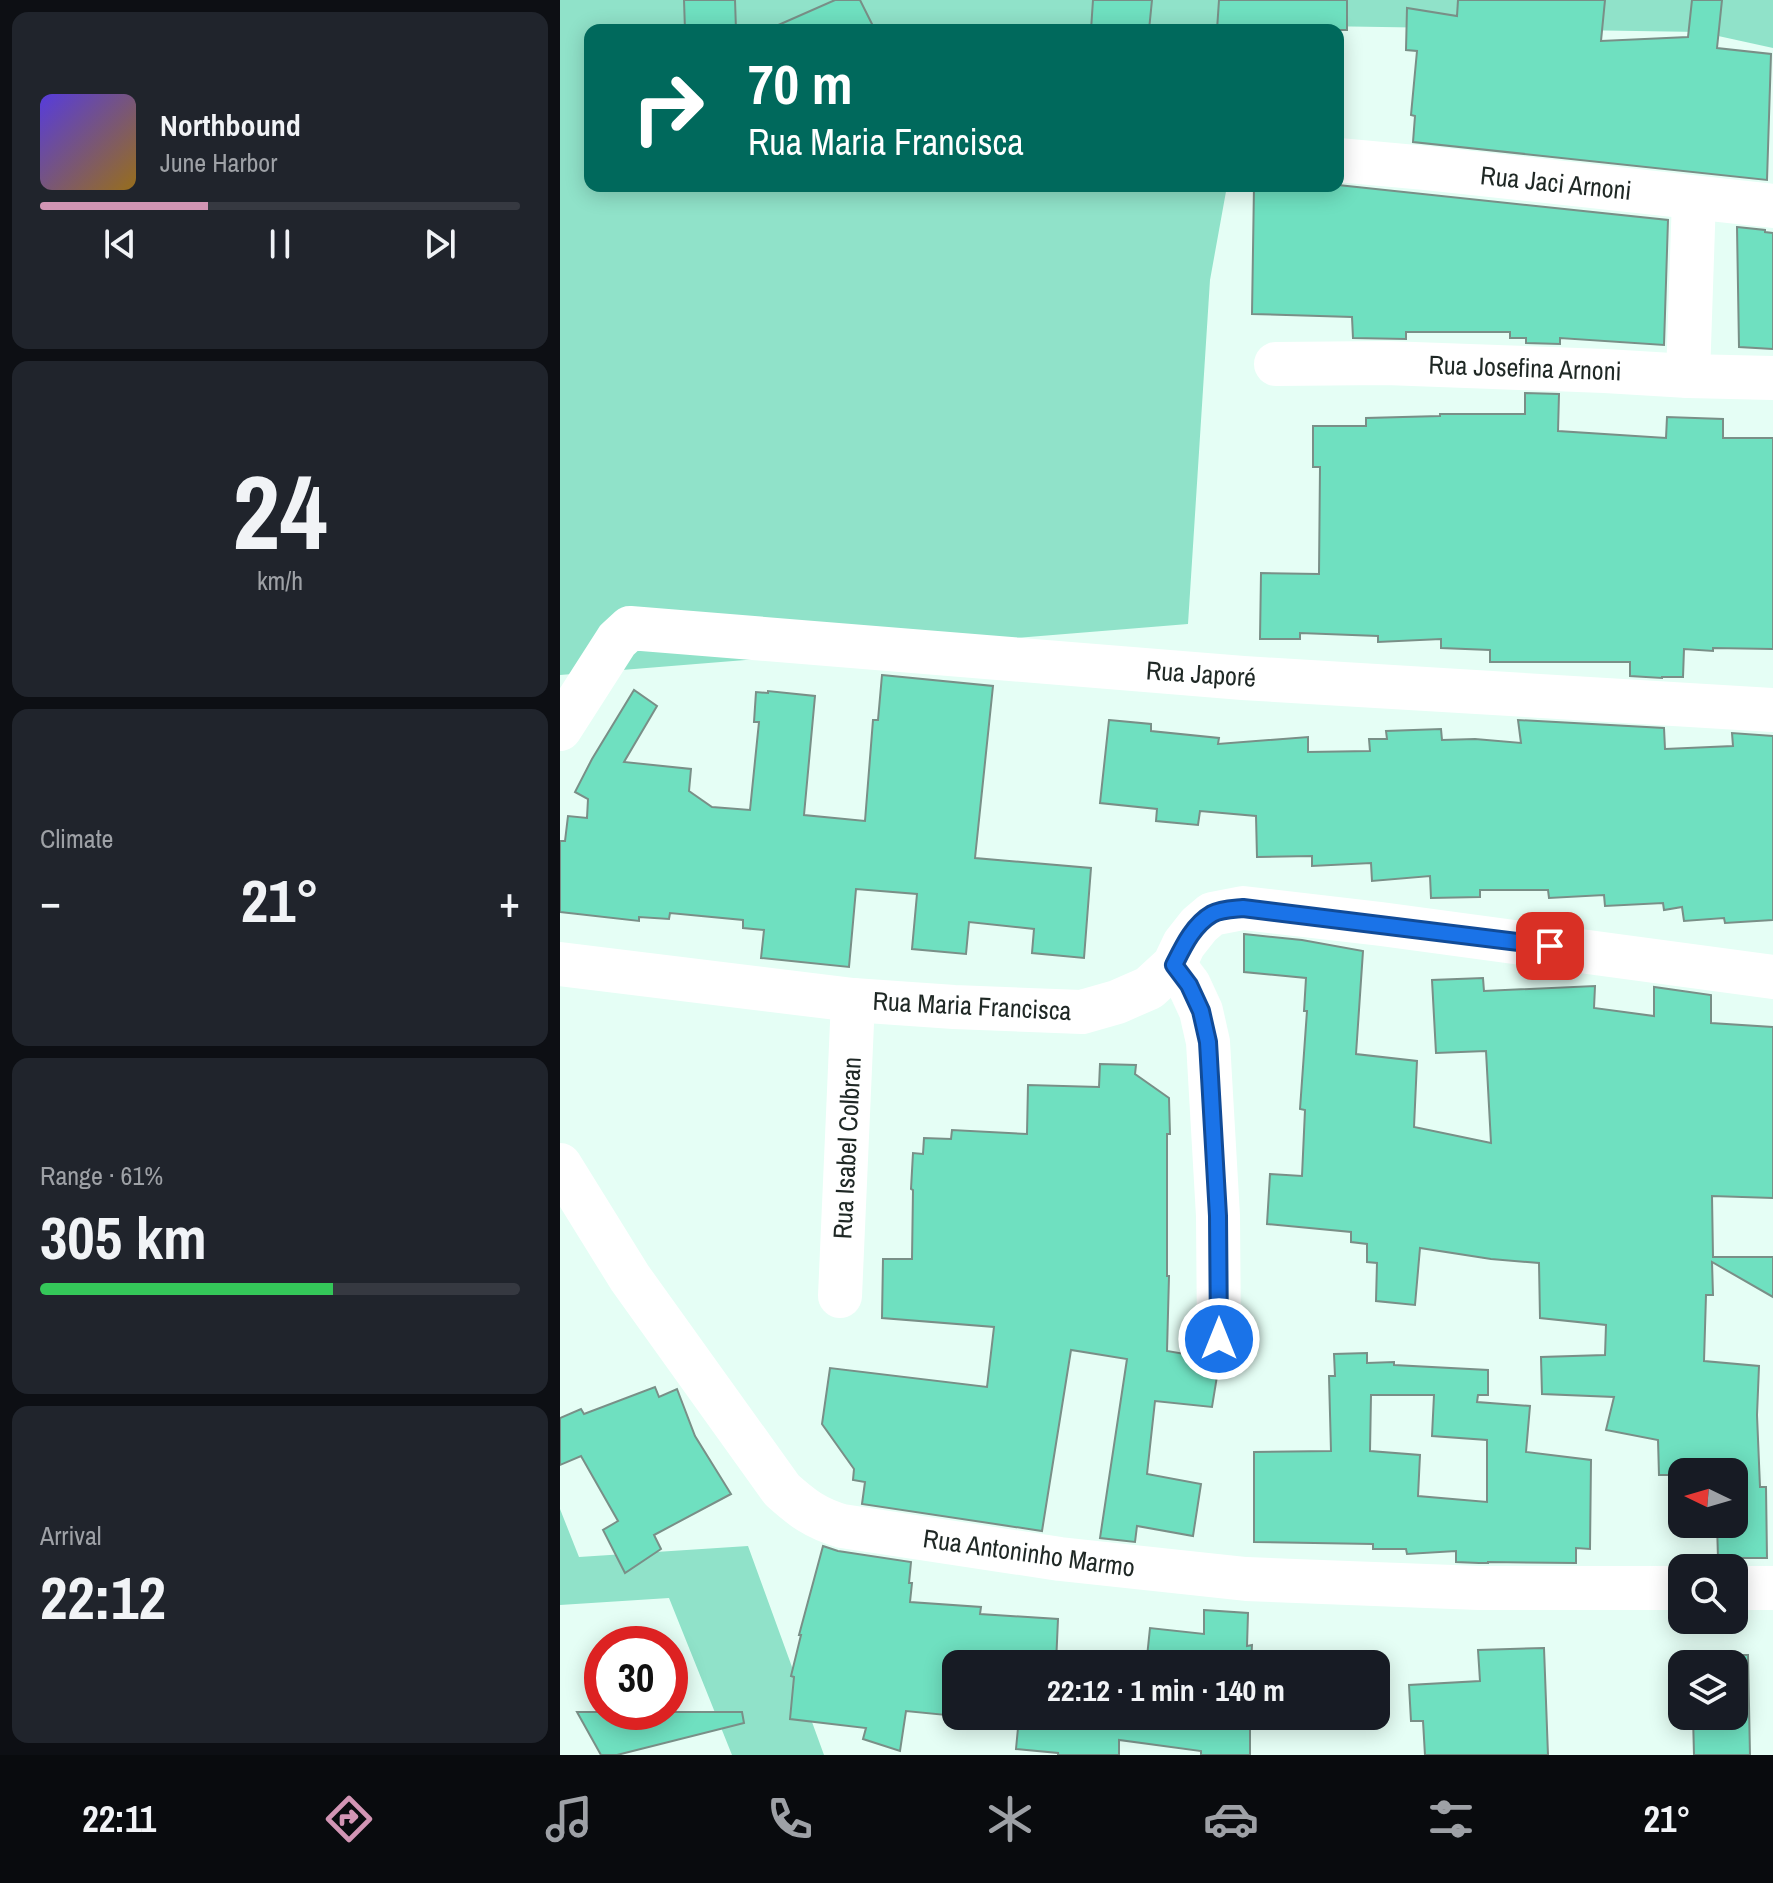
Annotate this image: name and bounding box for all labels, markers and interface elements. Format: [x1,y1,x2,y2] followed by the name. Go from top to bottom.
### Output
[748,46,853,121] text: 70 m
[616,56,720,160] icon: right
[160,105,301,145] text: Northbound
[748,118,1024,166] text: Rua Maria Francisca
[160,145,277,180] text: June Harbor
[1479,157,1633,208] street label: Rua Jaci Arnoni
[98,222,142,266] icon: previous
[258,222,302,266] icon: pause
[418,222,462,266] icon: next
[1428,347,1622,388] street label: Rua Josefina Arnoni
[233,441,327,581] text: 24
[257,563,303,598] text: km/h
[1145,652,1257,695] street label: Rua Japoré
[40,821,113,856] text: Climate
[241,860,319,941] text: 21°
[40,871,61,931] text: −
[499,871,520,931] text: +
[1516,912,1584,980] pin
[1528,924,1572,968] icon: arrive
[872,983,1072,1028] street label: Rua Maria Francisca
[824,1056,869,1240] street label: Rua Isabel Colbran
[40,1158,163,1193] text: Range · 61%
[40,1197,207,1278] text: 305 km
[1177,1297,1261,1381] position arrow
[1668,1458,1748,1538] north arrow
[1668,1458,1748,1730] map controls
[40,1518,102,1553] text: Arrival
[921,1520,1137,1585] street label: Rua Antoninho Marmo
[1668,1554,1748,1634] button: search
[40,1557,166,1638] text: 22:12
[584,1626,688,1730] speed limit sign: 30
[1668,1650,1748,1730] button: layers
[1047,1670,1285,1710] text: 22:12 · 1 min · 140 m
[321,1791,377,1847] icon: directions
[541,1791,597,1847] icon: music
[762,1791,818,1847] icon: phone
[982,1791,1038,1847] icon: climate
[1203,1791,1259,1847] icon: car
[1423,1791,1479,1847] icon: filters
[82,1795,156,1843] text: 22:11
[1644,1795,1691,1843] text: 21°

